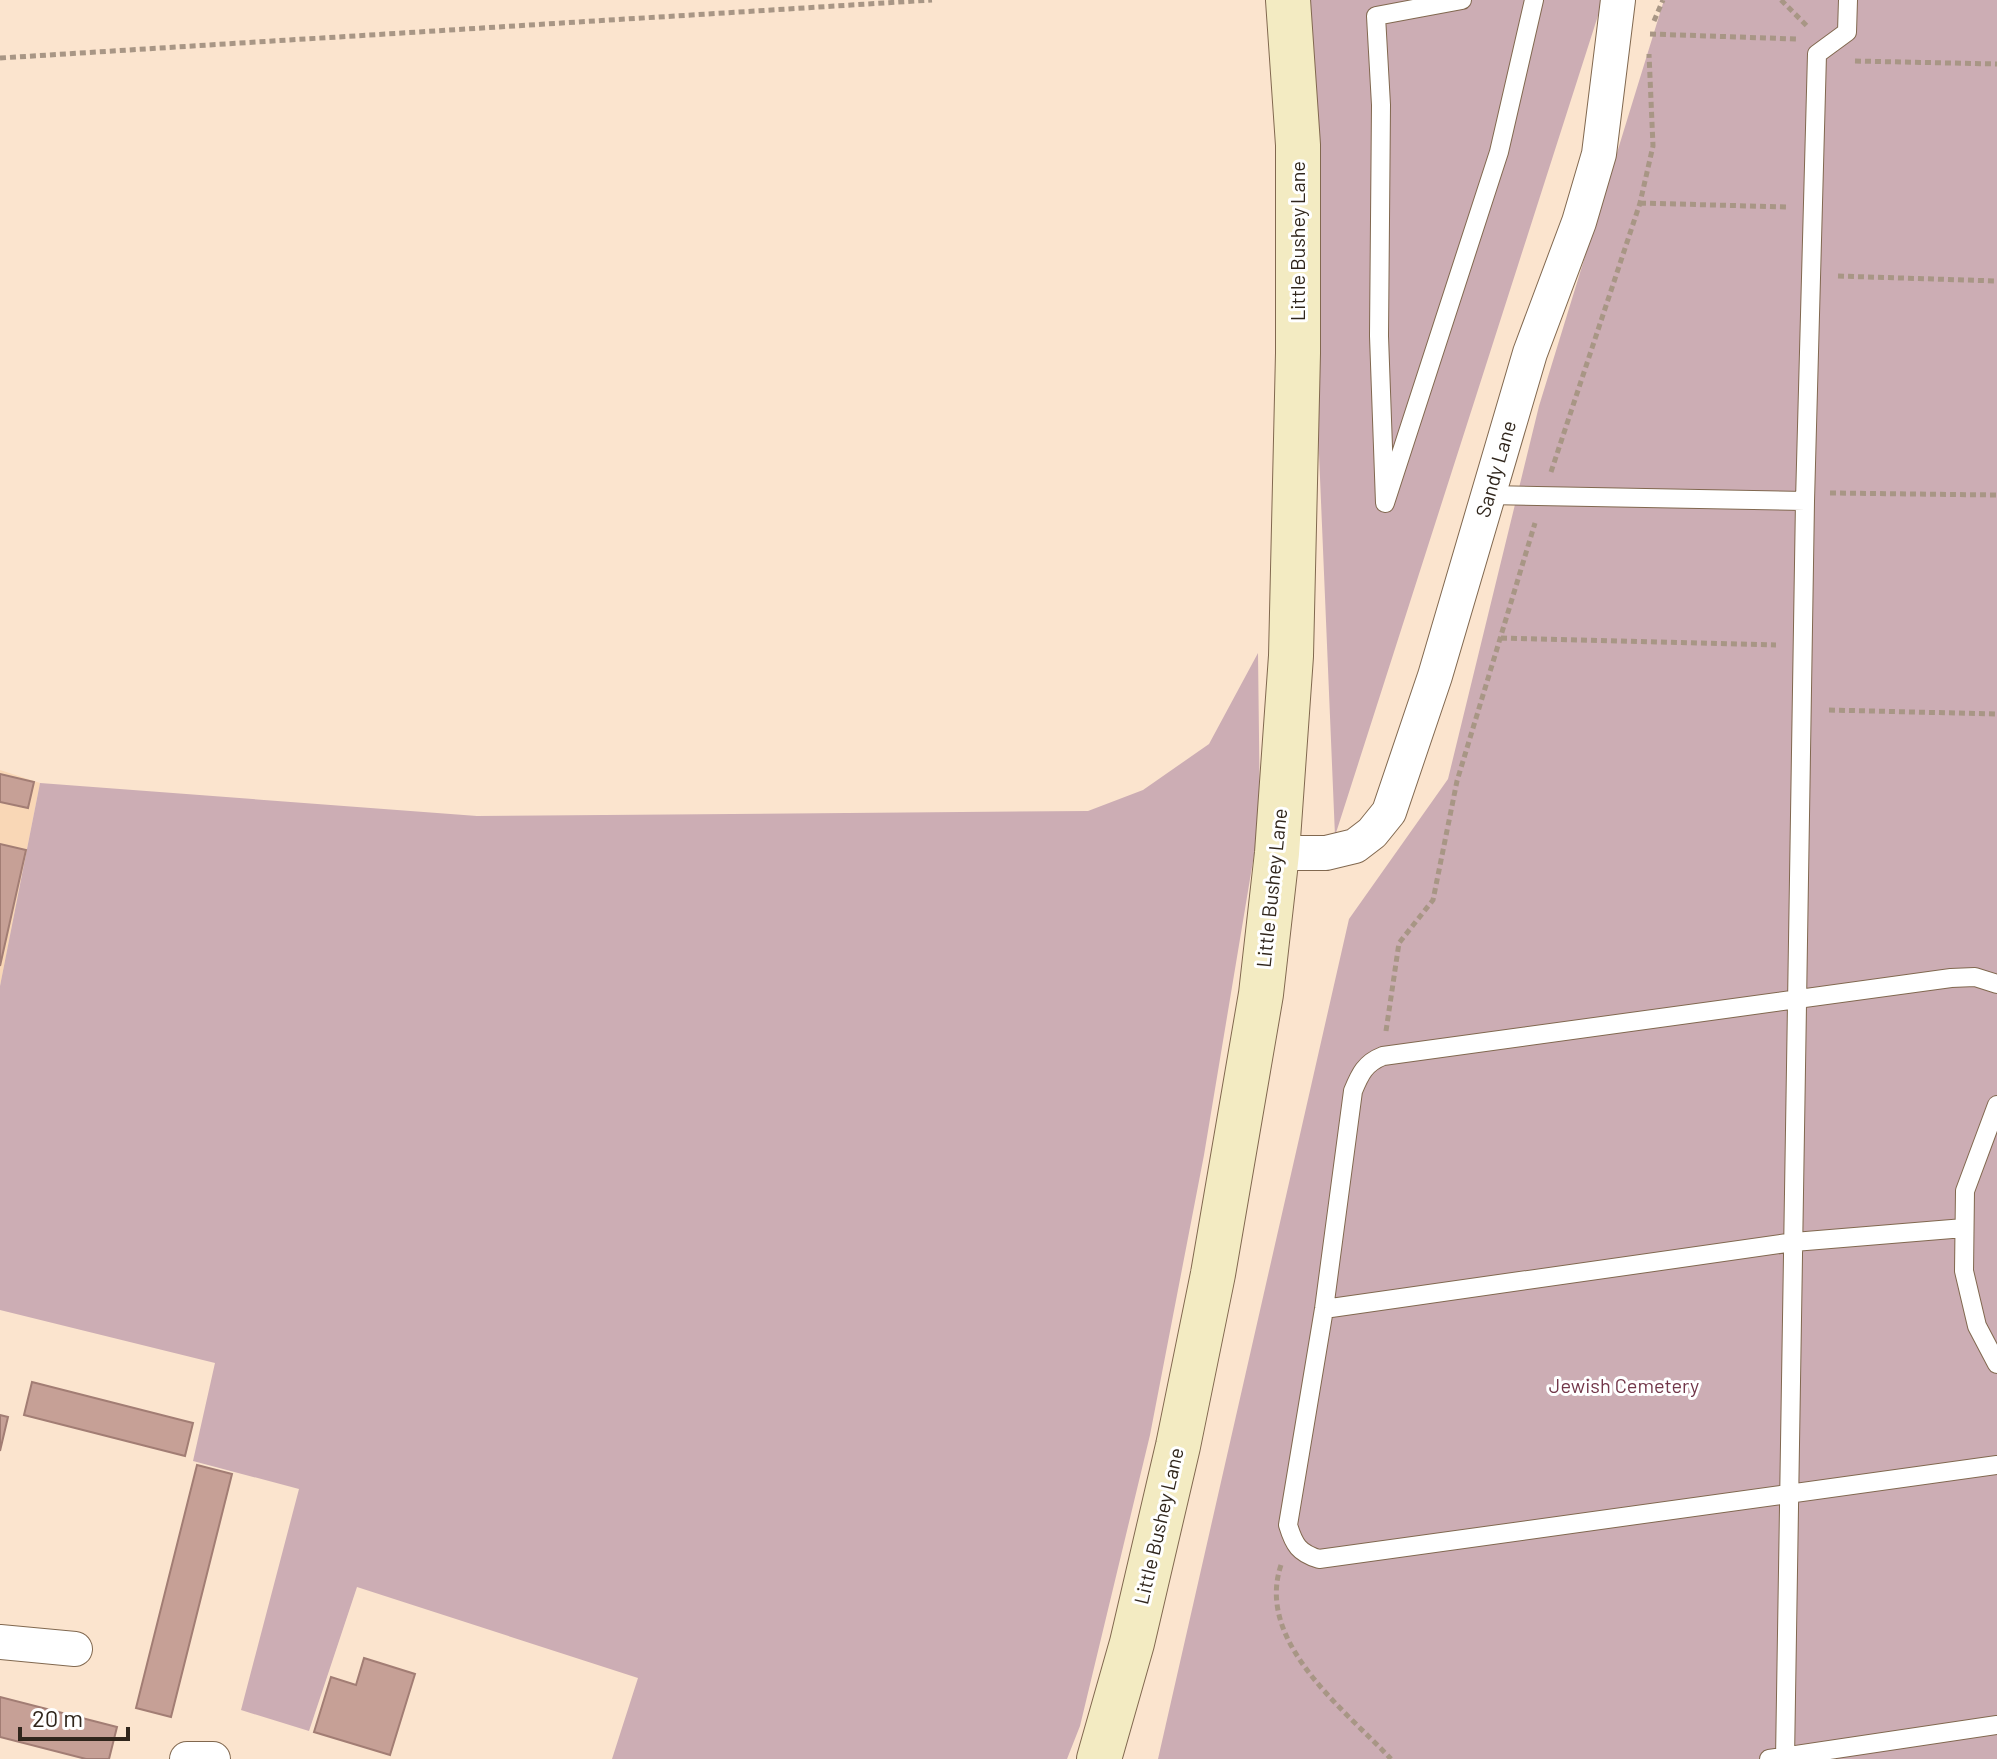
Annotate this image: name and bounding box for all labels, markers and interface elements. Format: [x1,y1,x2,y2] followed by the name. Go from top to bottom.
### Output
[1285,161,1309,321] street label: Little Bushey Lane
[1470,418,1520,520] street label: Sandy Lane
[1251,807,1291,969] street label: Little Bushey Lane
[1549,1373,1699,1397] park label: Jewish Cemetery
[1128,1445,1188,1606] street label: Little Bushey Lane
[20,1691,128,1741] scale bar
[32,1703,83,1732] text: 20 m

